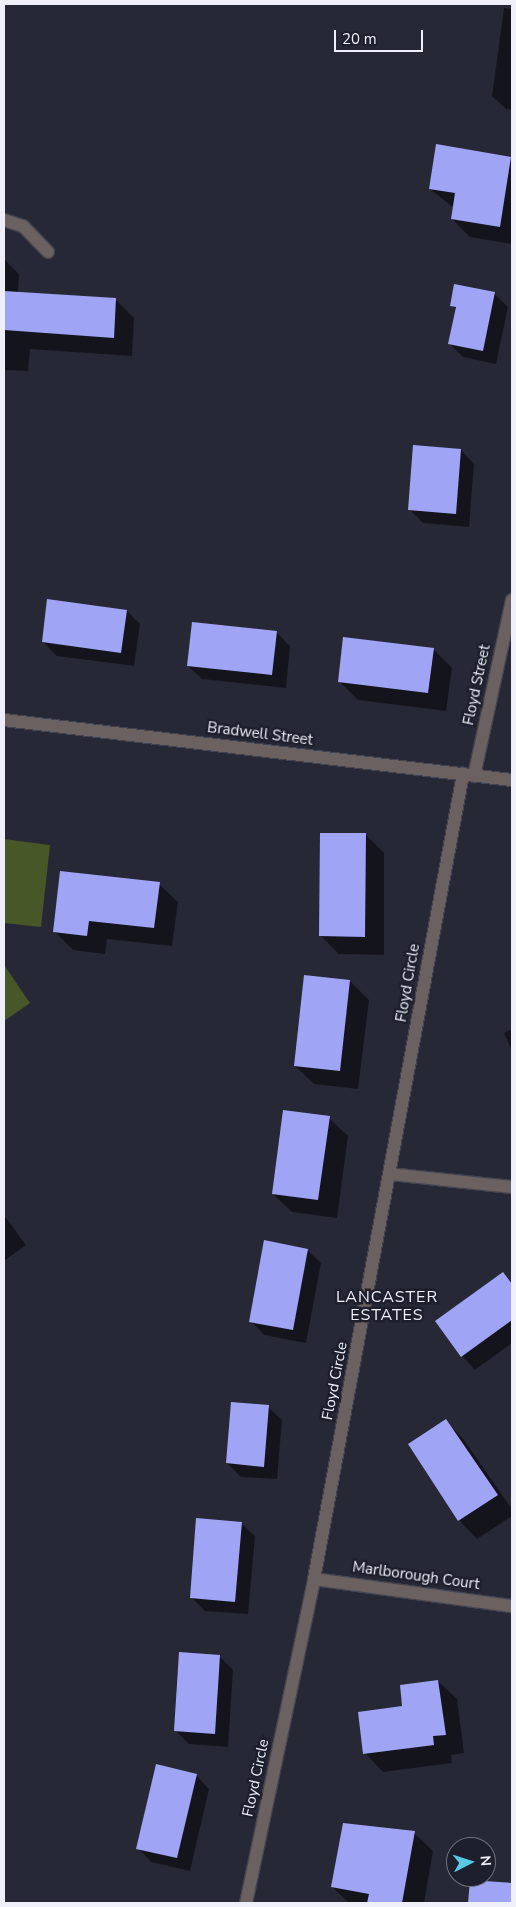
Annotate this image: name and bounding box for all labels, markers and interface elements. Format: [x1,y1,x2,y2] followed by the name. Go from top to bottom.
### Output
[336,20,425,52] scale bar
[342,29,377,49] text: 20 m
[460,643,494,727] street label: Floyd Street
[206,719,314,749] street label: Bradwell Street
[392,942,424,1024] street label: Floyd Circle
[335,1287,439,1325] district label: LANCASTER ESTATES
[319,1340,351,1422] street label: Floyd Circle
[351,1558,481,1594] street label: Marlborough Court
[239,1737,273,1819] street label: Floyd Circle
[446,1837,496,1887] north arrow
[476,1855,495,1867] text: N

